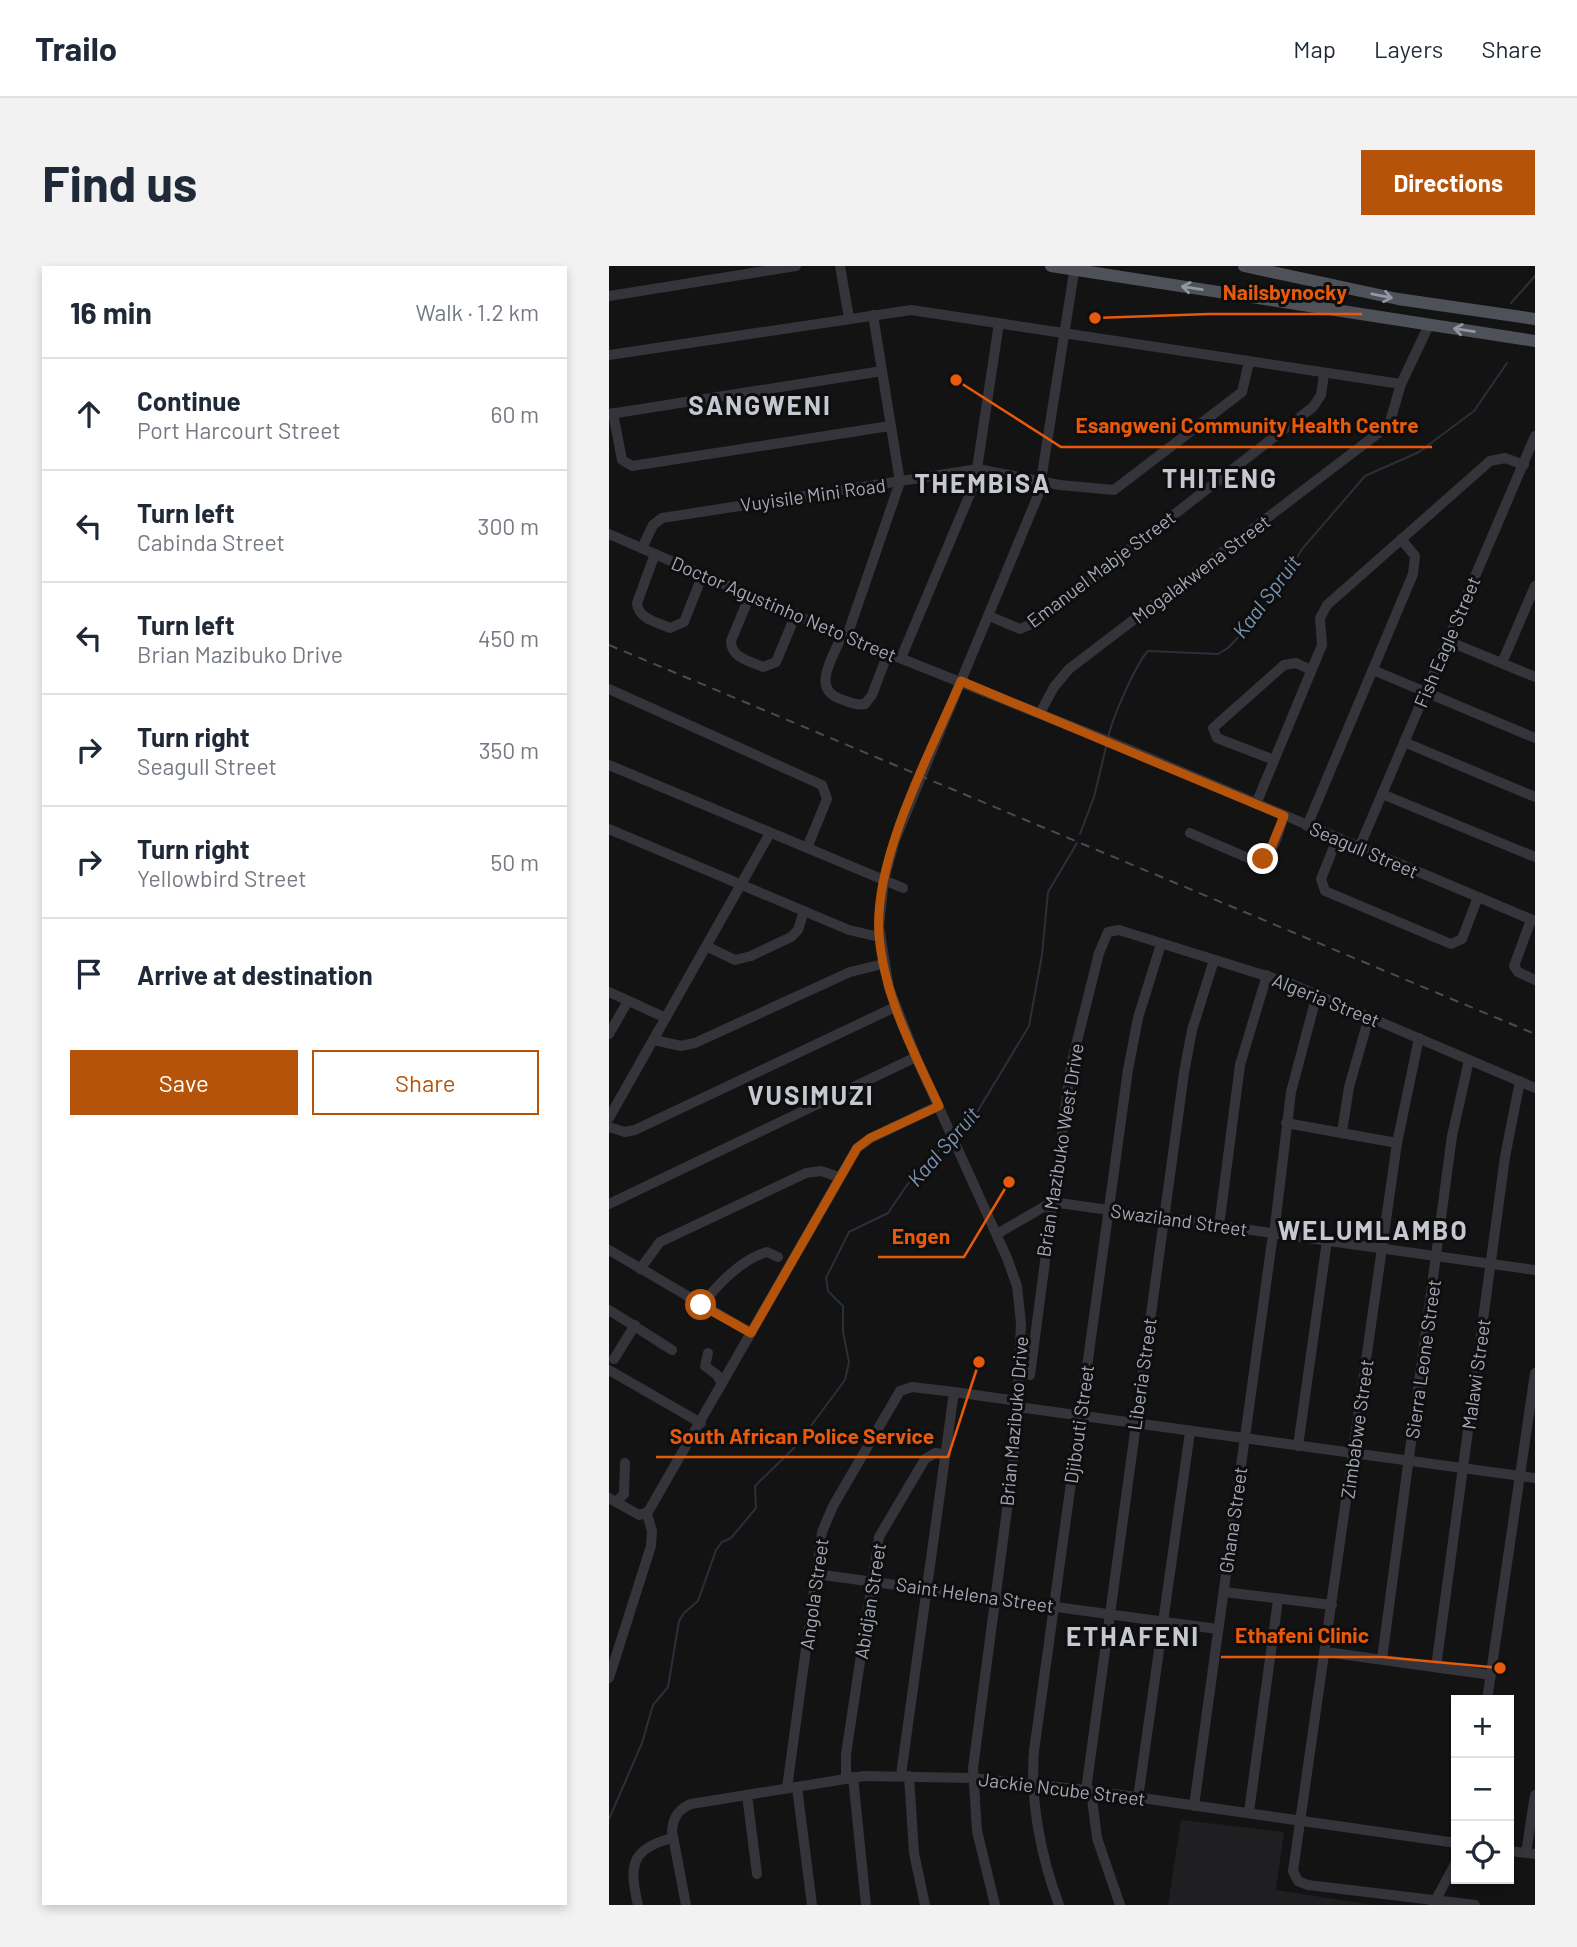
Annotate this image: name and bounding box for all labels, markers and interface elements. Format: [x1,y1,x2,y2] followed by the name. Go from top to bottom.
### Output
[35,28,117,68] text: Trailo
[1293,34,1336,63] text: Map
[1374,34,1443,63] text: Layers
[1481,34,1542,63] text: Share
[1361,150,1535,215] button: Directions
[42,153,197,212] text: Find us
[1209,272,1362,314] callout: Nailsbynocky
[1223,279,1348,304] text: Nailsbynocky
[1181,281,1204,294] one-way arrow
[1370,290,1393,304] one-way arrow
[70,294,152,330] text: 16 min
[415,298,539,326] text: Walk · 1.2 km
[1453,323,1476,336] one-way arrow
[137,385,241,416] text: Continue
[688,389,832,420] district label: SANGWENI
[70,395,108,433] icon: ahead
[491,400,539,428] text: 60 m
[1061,405,1432,447] callout: Esangweni Community Health Centre
[1075,412,1419,437] text: Esangweni Community Health Centre
[137,416,341,444] text: Port Harcourt Street
[1162,462,1278,493] district label: THITENG
[914,467,1052,498] district label: THEMBISA
[739,473,887,516] street label: Vuyisile Mini Road
[137,497,235,528] text: Turn left
[1022,505,1179,632] street label: Emanuel Mabje Street
[70,507,108,545] icon: left
[1127,509,1274,628] street label: Mogalakwena Street
[478,512,539,540] text: 300 m
[137,528,285,556] text: Cabinda Street
[1227,549,1305,642] water label: Kaal Spruit
[668,551,900,666] street label: Doctor Agustinho Neto Street
[1409,573,1485,711] street label: Fish Eagle Street
[137,609,235,640] text: Turn left
[70,619,108,657] icon: left
[478,624,539,652] text: 450 m
[137,640,343,668] text: Brian Mazibuko Drive
[137,721,250,752] text: Turn right
[70,731,108,769] icon: right
[479,736,539,764] text: 350 m
[137,752,277,780] text: Seagull Street
[1306,816,1422,883] street label: Seagull Street
[137,833,250,864] text: Turn right
[70,843,108,881] icon: right
[1247,843,1278,874] route end
[491,848,539,876] text: 50 m
[137,864,307,892] text: Yellowbird Street
[70,955,108,993] icon: arrive
[137,959,373,990] text: Arrive at destination
[1269,968,1383,1031] street label: Algeria Street
[1031,1042,1088,1258] street label: Brian Mazibuko West Drive
[70,1050,298,1115] button: Save
[312,1050,539,1115] button: Share
[747,1079,875,1110] district label: VUSIMUZI
[902,1101,985,1191] water label: Kaal Spruit
[1109,1199,1249,1240] street label: Swaziland Street
[1277,1214,1469,1245] district label: WELUMLAMBO
[878,1215,964,1257] callout: Engen
[892,1223,950,1248] text: Engen
[1400,1278,1445,1440] street label: Sierra Leone Street
[685,1289,716,1320] route start
[1122,1316,1161,1432] street label: Liberia Street
[1456,1317,1495,1431] street label: Malawi Street
[995,1335,1032,1507] street label: Brian Mazibuko Drive
[1335,1358,1378,1500] street label: Zimbabwe Street
[1059,1363,1098,1485] street label: Djibouti Street
[656,1415,948,1457] callout: South African Police Service
[670,1423,934,1448] text: South African Police Service
[1214,1465,1251,1575] street label: Ghana Street
[794,1537,833,1651] street label: Angola Street
[849,1541,890,1661] street label: Abidjan Street
[895,1572,1056,1617] street label: Saint Helena Street
[1221,1615,1383,1657] callout: Ethafeni Clinic
[1066,1620,1200,1651] district label: ETHAFENI
[1235,1622,1369,1647] text: Ethafeni Clinic
[1451,1695,1514,1884] map controls
[1451,1695,1514,1758] button: +
[1451,1758,1514,1821] button: −
[977,1767,1147,1810] street label: Jackie Ncube Street
[1451,1821,1514,1884] button: locate

